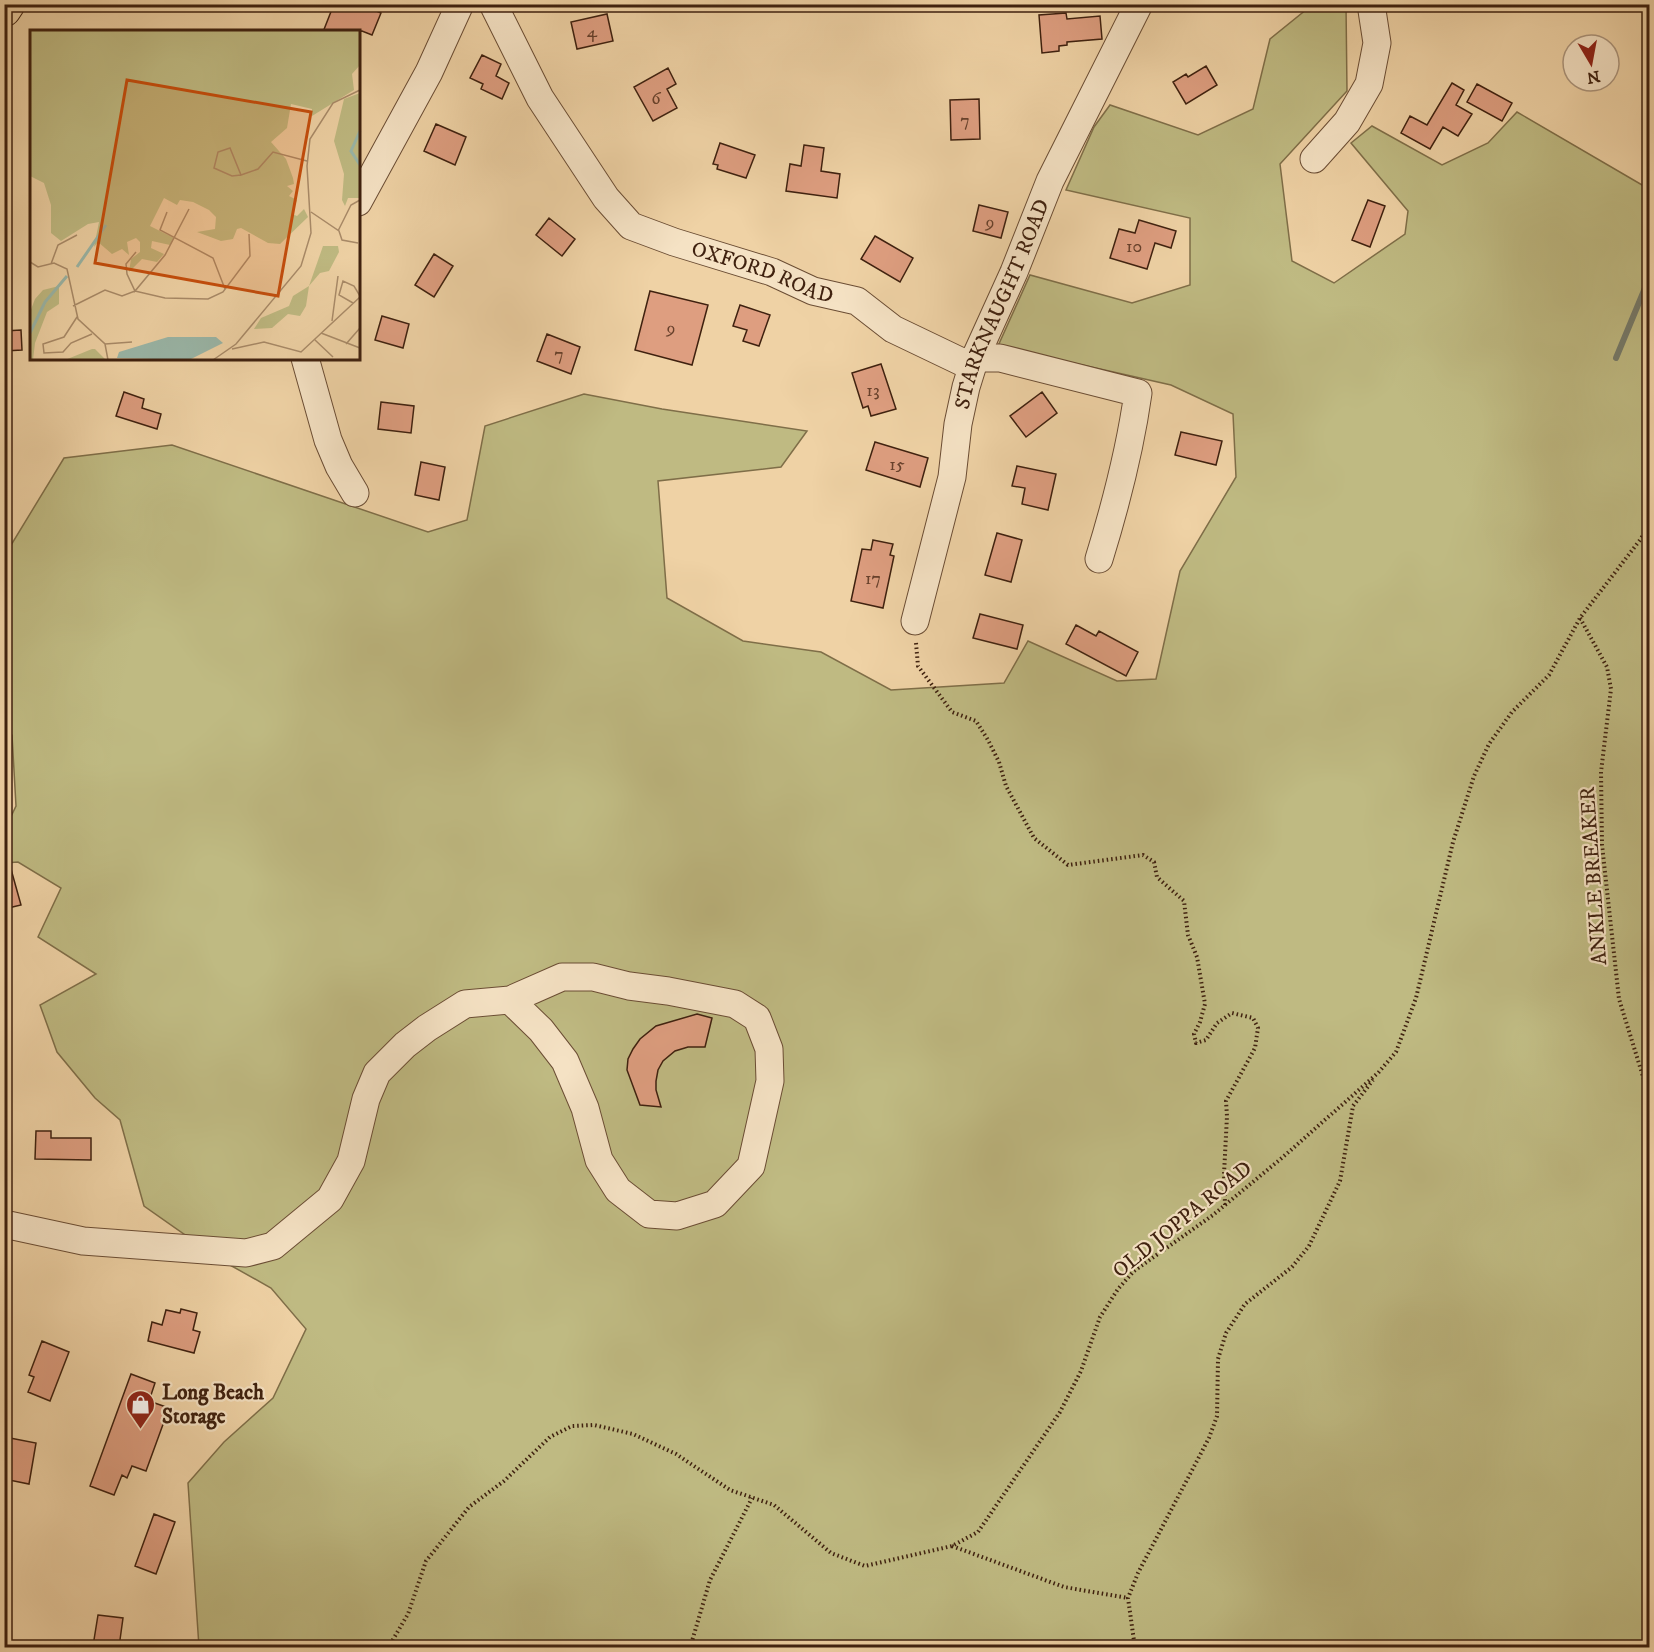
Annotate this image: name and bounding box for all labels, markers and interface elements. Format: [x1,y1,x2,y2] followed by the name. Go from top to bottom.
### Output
[587,21,598,43] house number: 4
[30,30,360,360] inset map
[1561,33,1621,93] north arrow
[1585,66,1602,88] text: N
[651,88,661,110] house number: 6
[960,110,970,132] house number: 7
[950,195,1056,412] street label: STARKNAUGHT ROAD
[985,212,994,234] house number: 9
[688,236,836,309] street label: OXFORD ROAD
[1126,236,1142,258] house number: 10
[666,318,675,340] house number: 9
[554,344,564,366] house number: 7
[866,380,880,402] house number: 13
[889,454,905,476] house number: 15
[865,568,881,590] house number: 17
[1575,786,1613,966] street label: ANKLE BREAKER
[1108,1156,1258,1284] street label: OLD JOPPA ROAD
[162,1380,265,1430] place label: Long Beach Storage
[125,1388,157,1430] shop icon: Long Beach Storage

